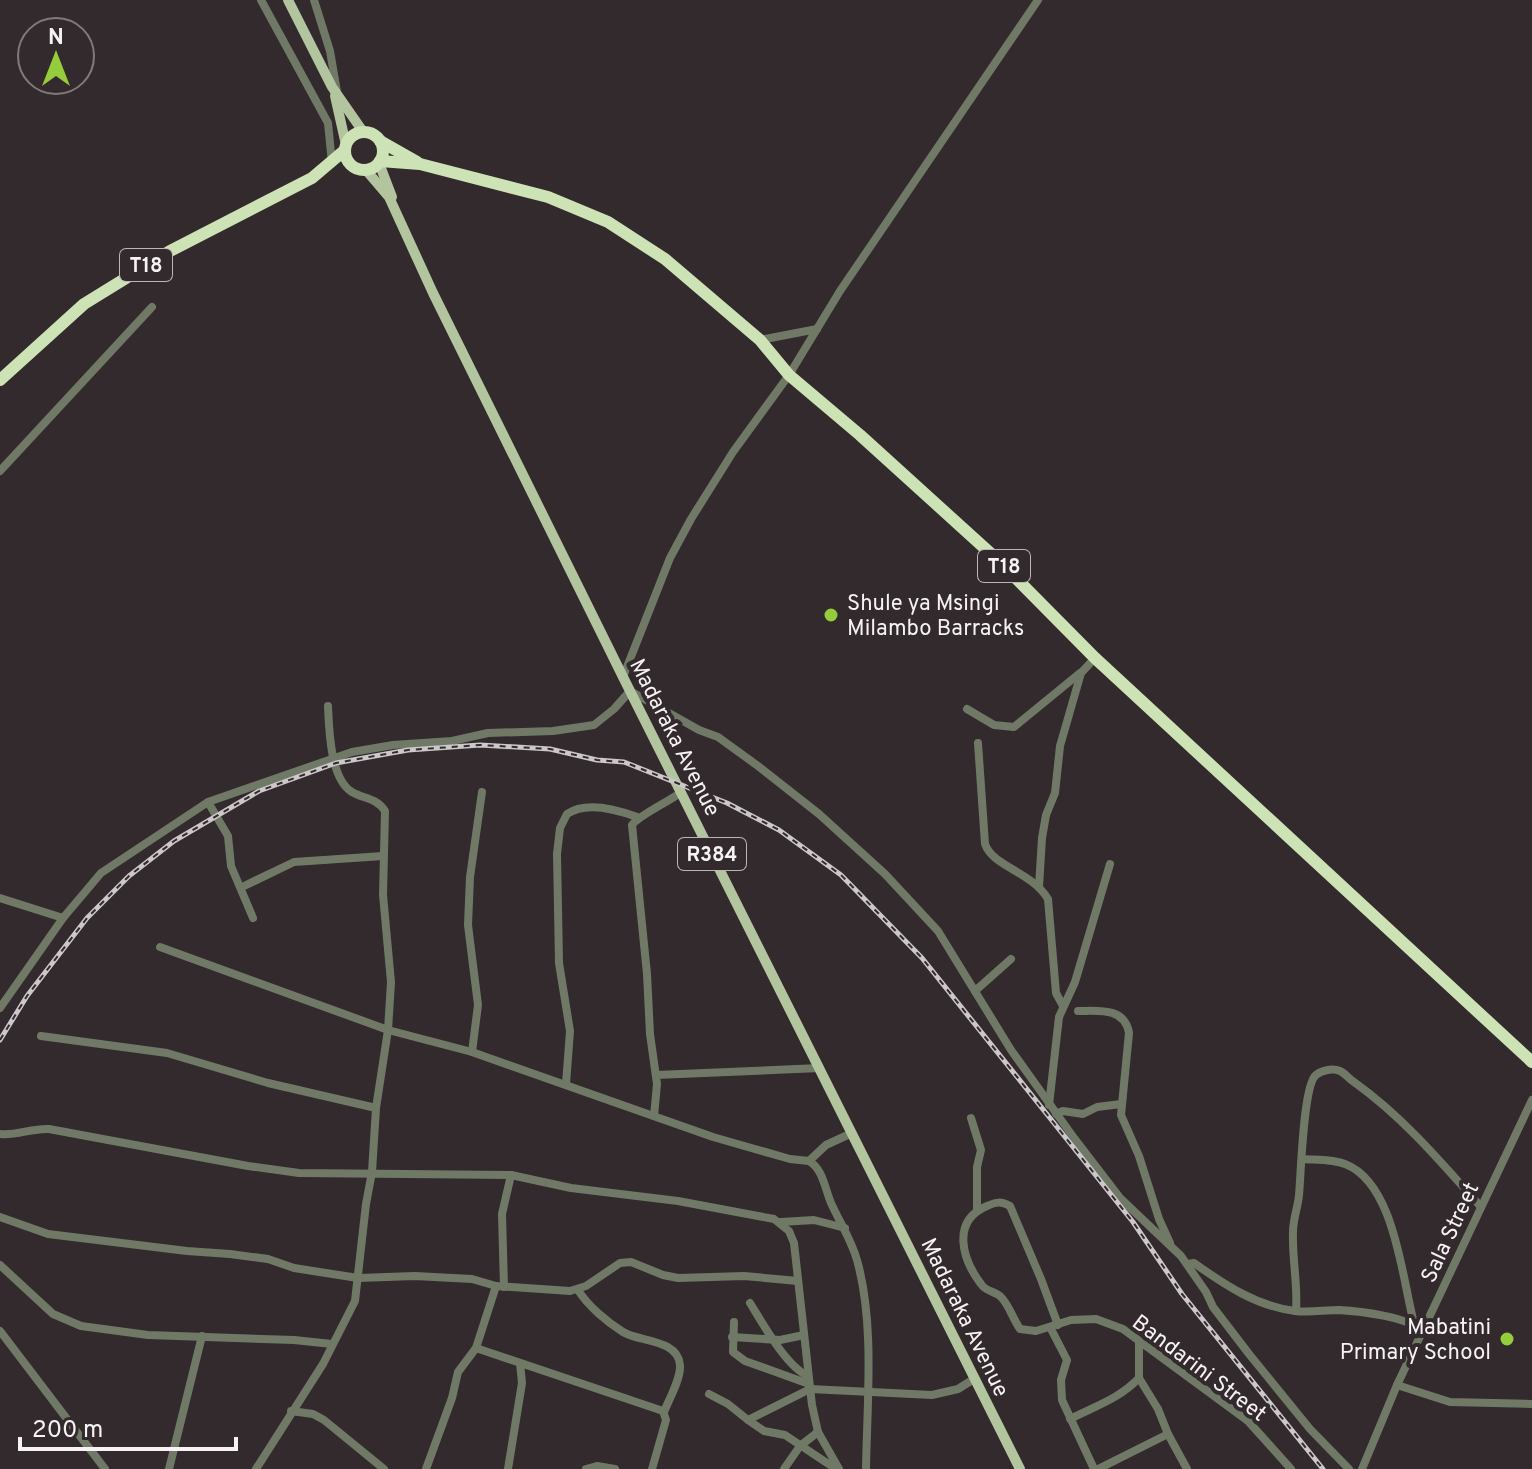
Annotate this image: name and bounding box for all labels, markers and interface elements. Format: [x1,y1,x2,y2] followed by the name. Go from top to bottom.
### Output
[16,16,96,96] north arrow
[48,25,64,52] text: N
[120,249,172,281] road number: T18
[978,550,1030,582] road number: T18
[847,591,1024,643] place label: Shule ya Msingi Milambo Barracks
[822,606,840,624] marker: Shule ya Msingi Milambo Barracks
[622,655,725,822] street label: Madaraka Avenue
[678,838,746,870] road number: R384
[1416,1178,1486,1288] street label: Sala Street
[914,1234,1014,1402] street label: Madaraka Avenue
[1126,1310,1271,1428] street label: Bandarini Street
[1340,1315,1491,1367] place label: Mabatini Primary School
[1498,1330,1516,1348] marker: Mabatini Primary School
[20,1401,236,1451] scale bar
[32,1416,103,1446] text: 200 m

